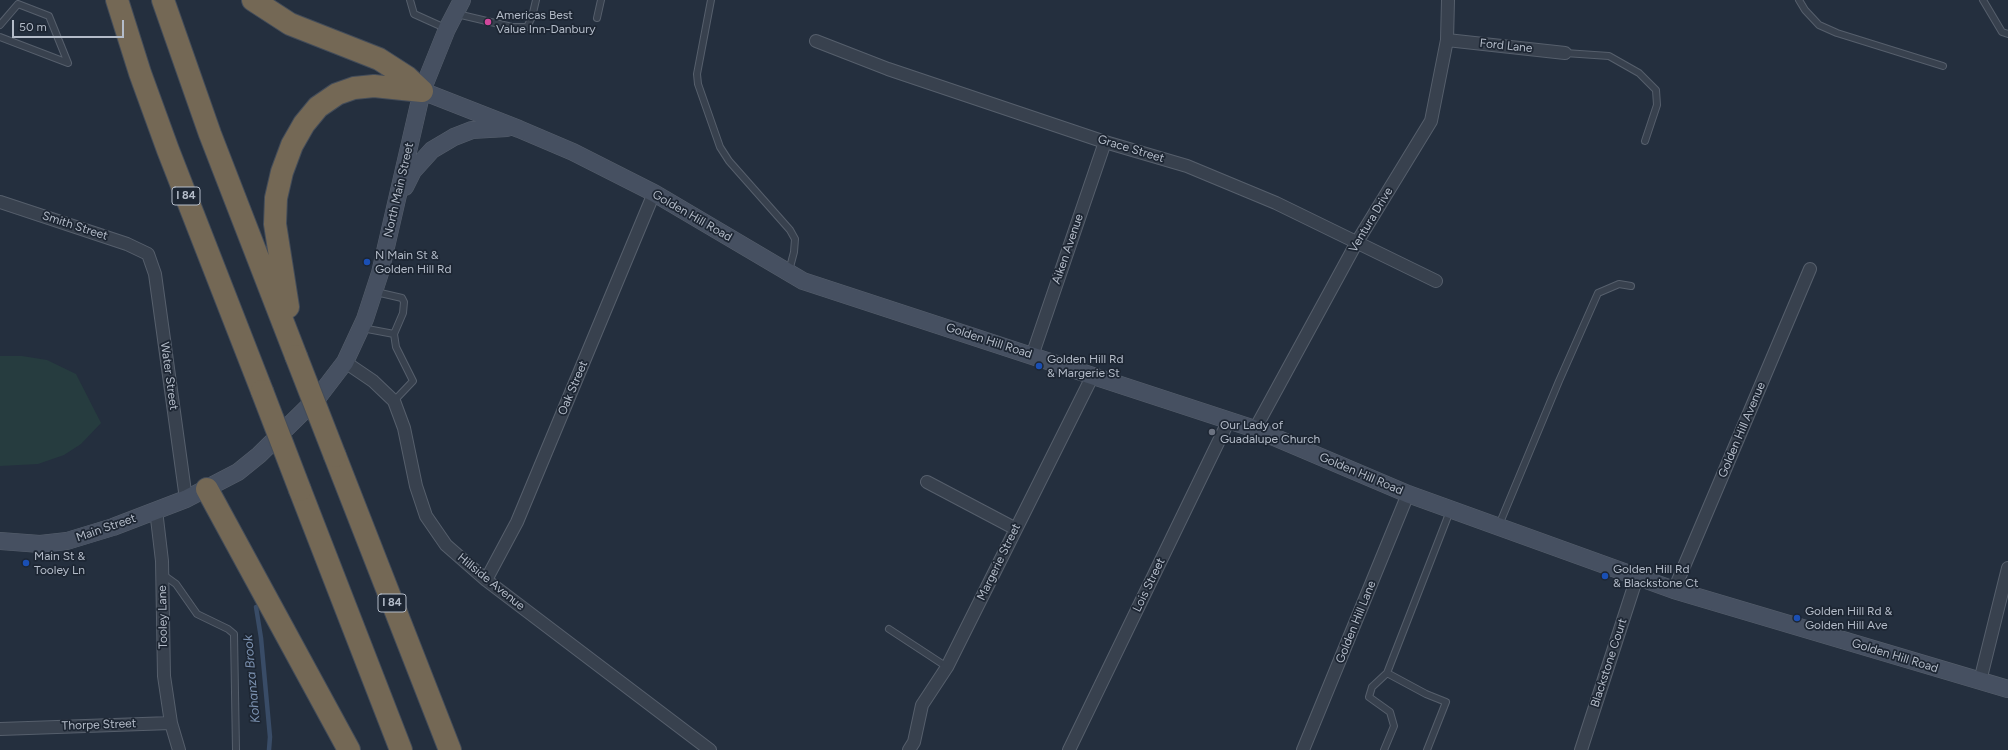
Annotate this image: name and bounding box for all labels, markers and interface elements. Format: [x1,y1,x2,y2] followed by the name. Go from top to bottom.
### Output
[496,8,596,36] place label: Americas Best Value Inn-Danbury
[14,12,126,38] scale bar
[483,17,493,27] marker: Americas Best Value Inn-Danbury
[19,20,47,34] text: 50 m
[1479,36,1533,56] street label: Ford Lane
[1096,132,1166,166] street label: Grace Street
[381,141,417,239] street label: North Main Street
[1346,185,1396,255] street label: Ventura Drive
[172,187,200,205] road number: I 84
[650,187,734,245] street label: Golden Hill Road
[40,209,110,243] street label: Smith Street
[1049,212,1087,286] street label: Aiken Avenue
[375,248,452,276] place label: N Main St & Golden Hill Rd
[362,257,372,267] marker: N Main St & Golden Hill Rd
[944,320,1034,362] street label: Golden Hill Road
[157,341,181,411] street label: Water Street
[1047,352,1124,380] place label: Golden Hill Rd & Margerie St
[555,359,591,417] street label: Oak Street
[1034,361,1044,371] marker: Golden Hill Rd & Margerie St
[1715,380,1769,480] street label: Golden Hill Avenue
[1220,418,1320,446] place label: Our Lady of Guadalupe Church
[1207,427,1217,437] marker: Our Lady of Guadalupe Church
[1317,450,1405,498] street label: Golden Hill Road
[74,511,138,545] street label: Main Street
[974,521,1024,603] street label: Margerie Street
[34,549,85,577] place label: Main St & Tooley Ln
[454,550,528,614] street label: Hillside Avenue
[1130,556,1168,614] street label: Lois Street
[21,558,31,568] marker: Main St & Tooley Ln
[1613,562,1699,590] place label: Golden Hill Rd & Blackstone Ct
[1600,571,1610,581] marker: Golden Hill Rd & Blackstone Ct
[1333,579,1379,665] street label: Golden Hill Lane
[155,585,171,649] street label: Tooley Lane
[378,594,406,612] road number: I 84
[1805,604,1892,632] place label: Golden Hill Rd & Golden Hill Ave
[1792,613,1802,623] marker: Golden Hill Rd & Golden Hill Ave
[1588,617,1630,709] street label: Blackstone Court
[240,634,264,724] water label: Kohanza Brook
[1850,636,1940,676] street label: Golden Hill Road
[61,717,137,733] street label: Thorpe Street

